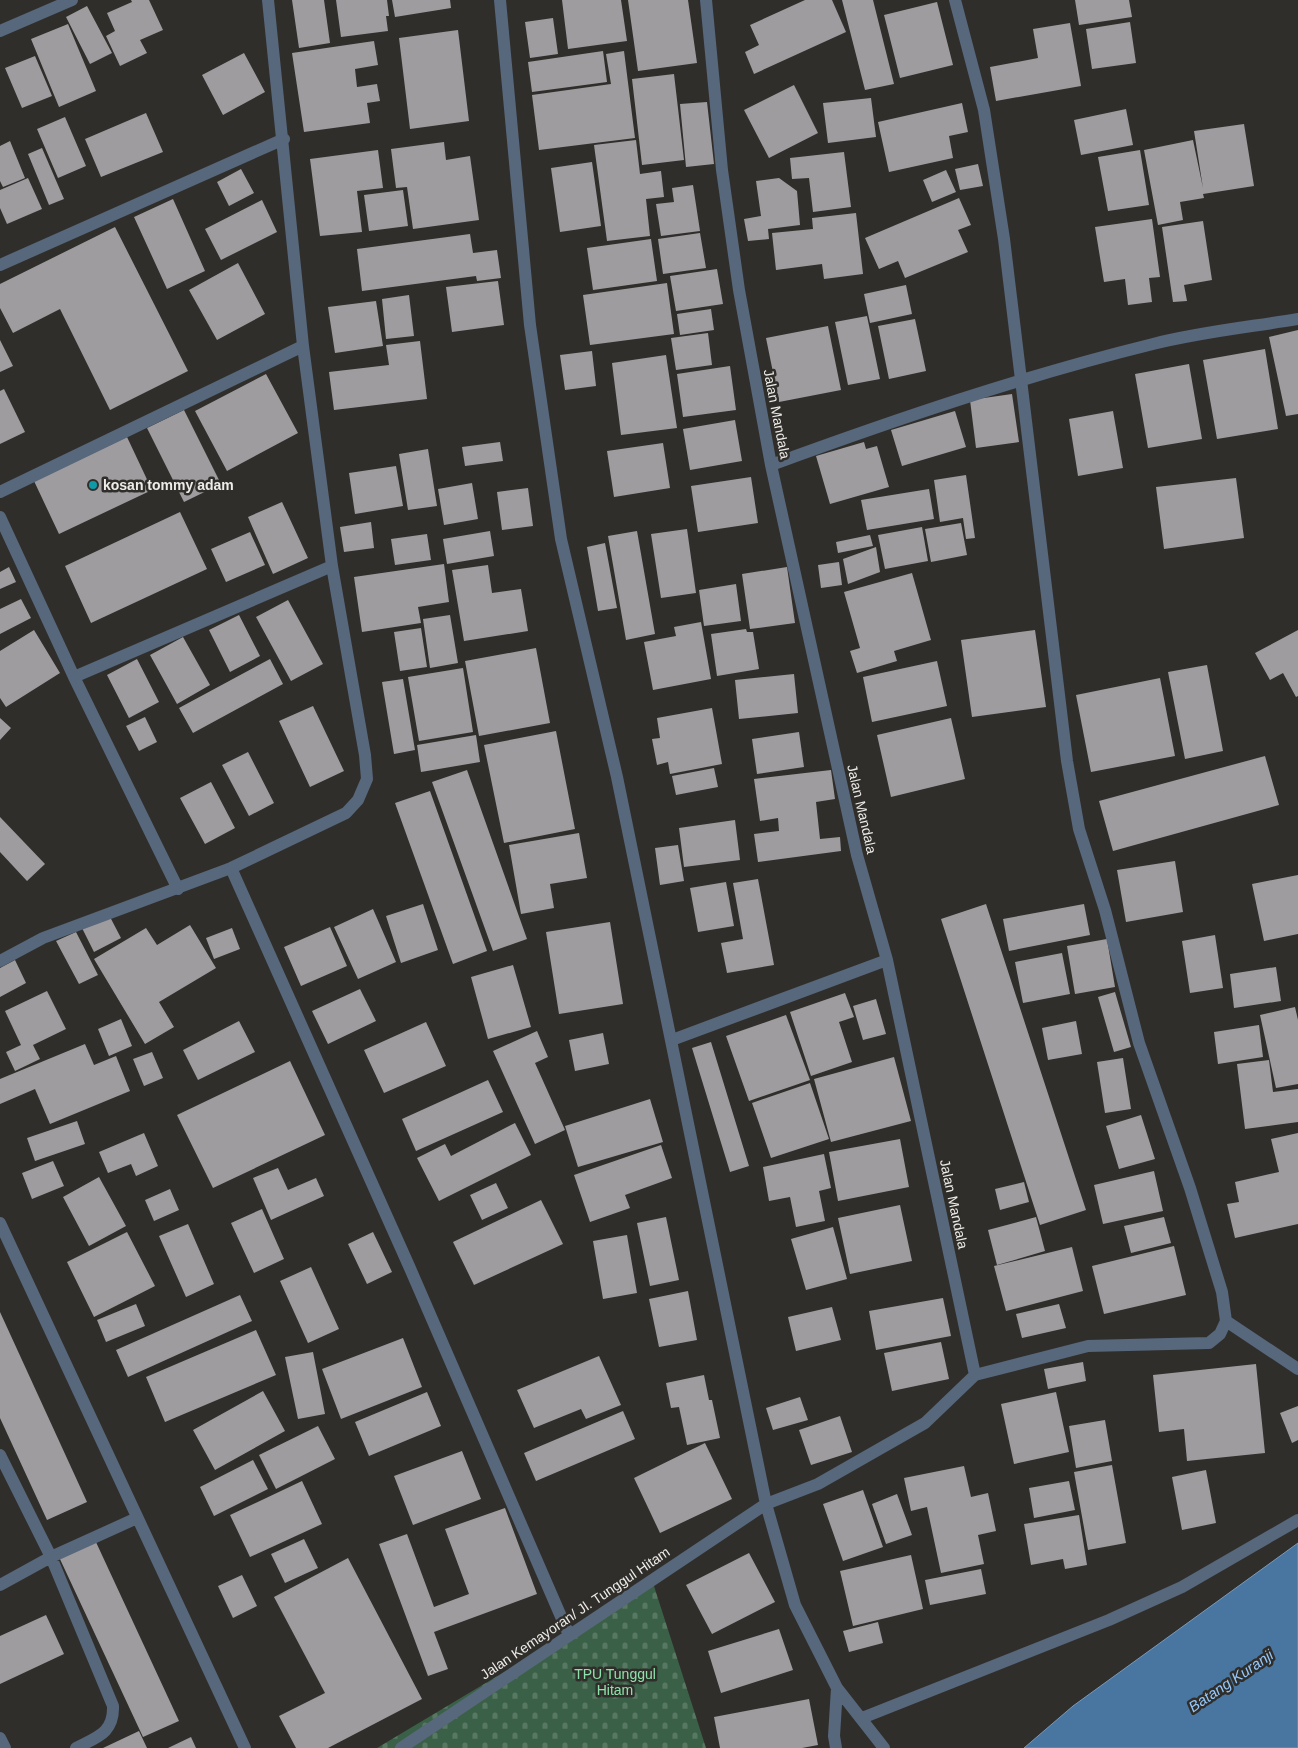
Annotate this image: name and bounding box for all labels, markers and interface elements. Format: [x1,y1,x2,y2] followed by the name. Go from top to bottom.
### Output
[760,368,794,460] street label: Jalan Mandala
[103,477,234,493] place label: kosan tommy adam
[87,479,99,491] marker: kosan tommy adam
[844,763,880,855] street label: Jalan Mandala
[937,1158,971,1250] street label: Jalan Mandala
[477,1543,673,1683] street label: Jalan Kemayoran/ Jl. Tunggul Hitam
[1185,1646,1277,1715] water label: Batang Kuranji
[574,1666,656,1698] park label: TPU Tunggul Hitam

